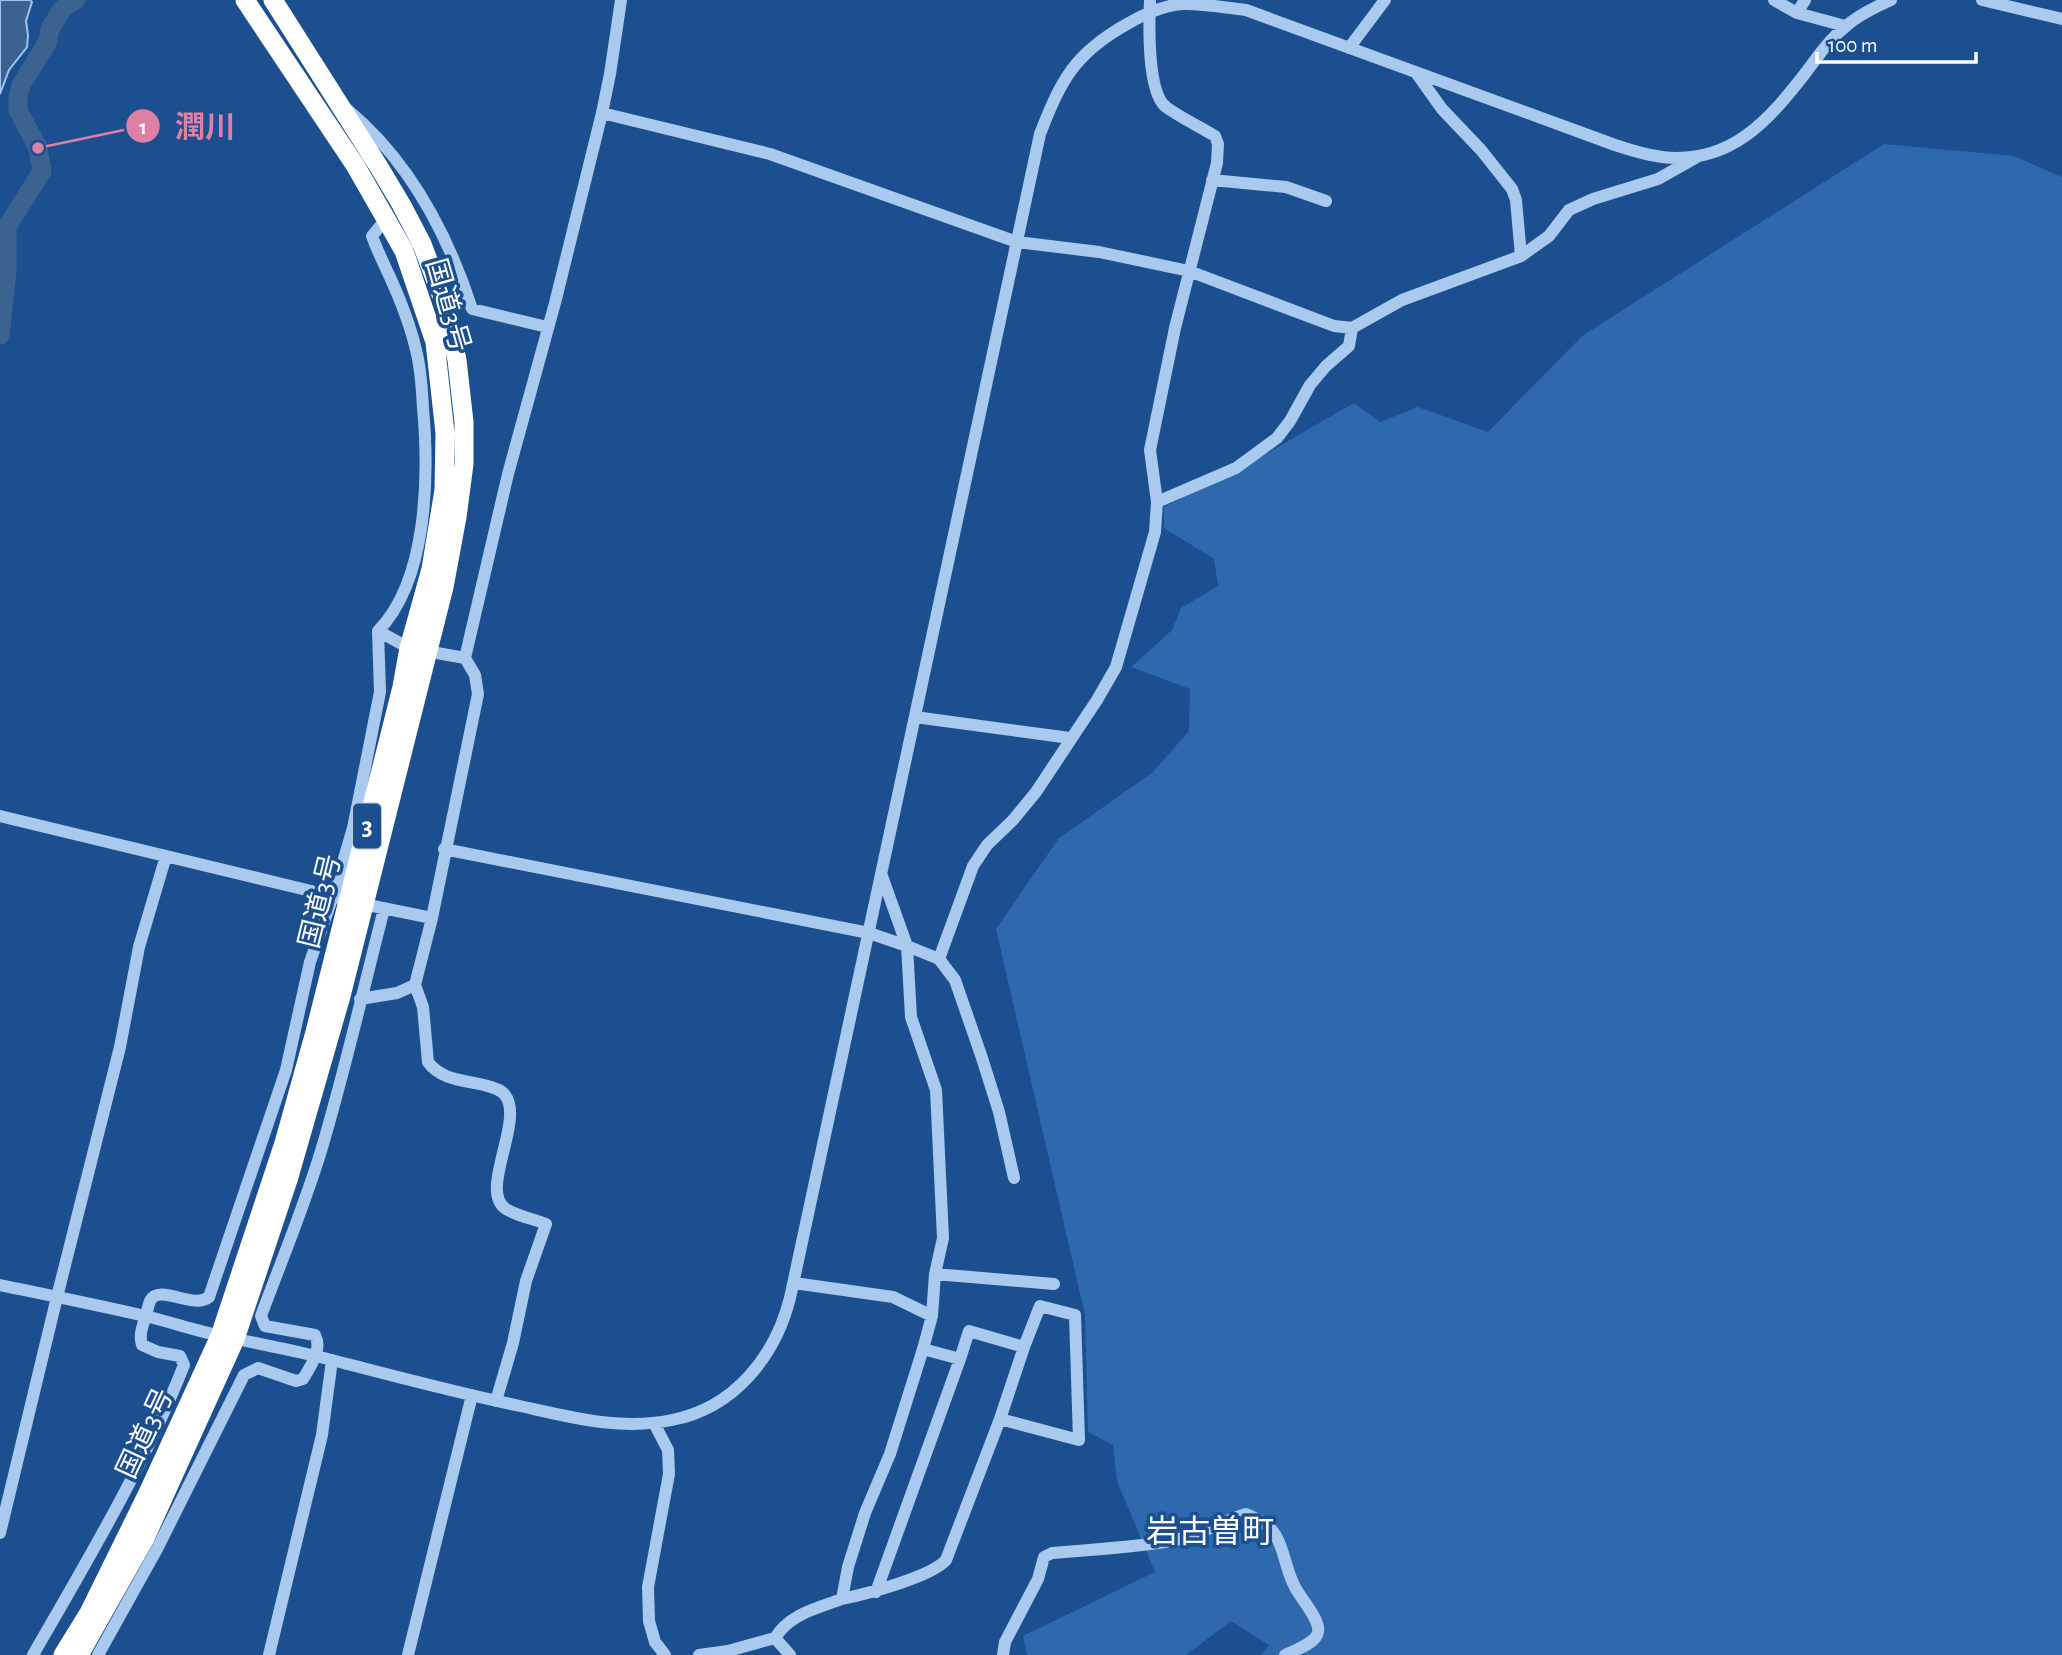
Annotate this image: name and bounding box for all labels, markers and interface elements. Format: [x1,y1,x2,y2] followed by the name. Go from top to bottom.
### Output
[1817,21,1976,65] scale bar
[1828,35,1878,56] text: 100 m
[126,101,249,152] callout: 潤川
[175,111,235,143] text: 潤川
[139,117,147,138] text: 1
[420,255,476,355] street label: 国道3号
[353,804,381,848] road number: 3
[294,851,346,951] street label: 国道3号
[111,1384,179,1483] street label: 国道3号
[1146,1514,1274,1548] district label: 岩古曽町

